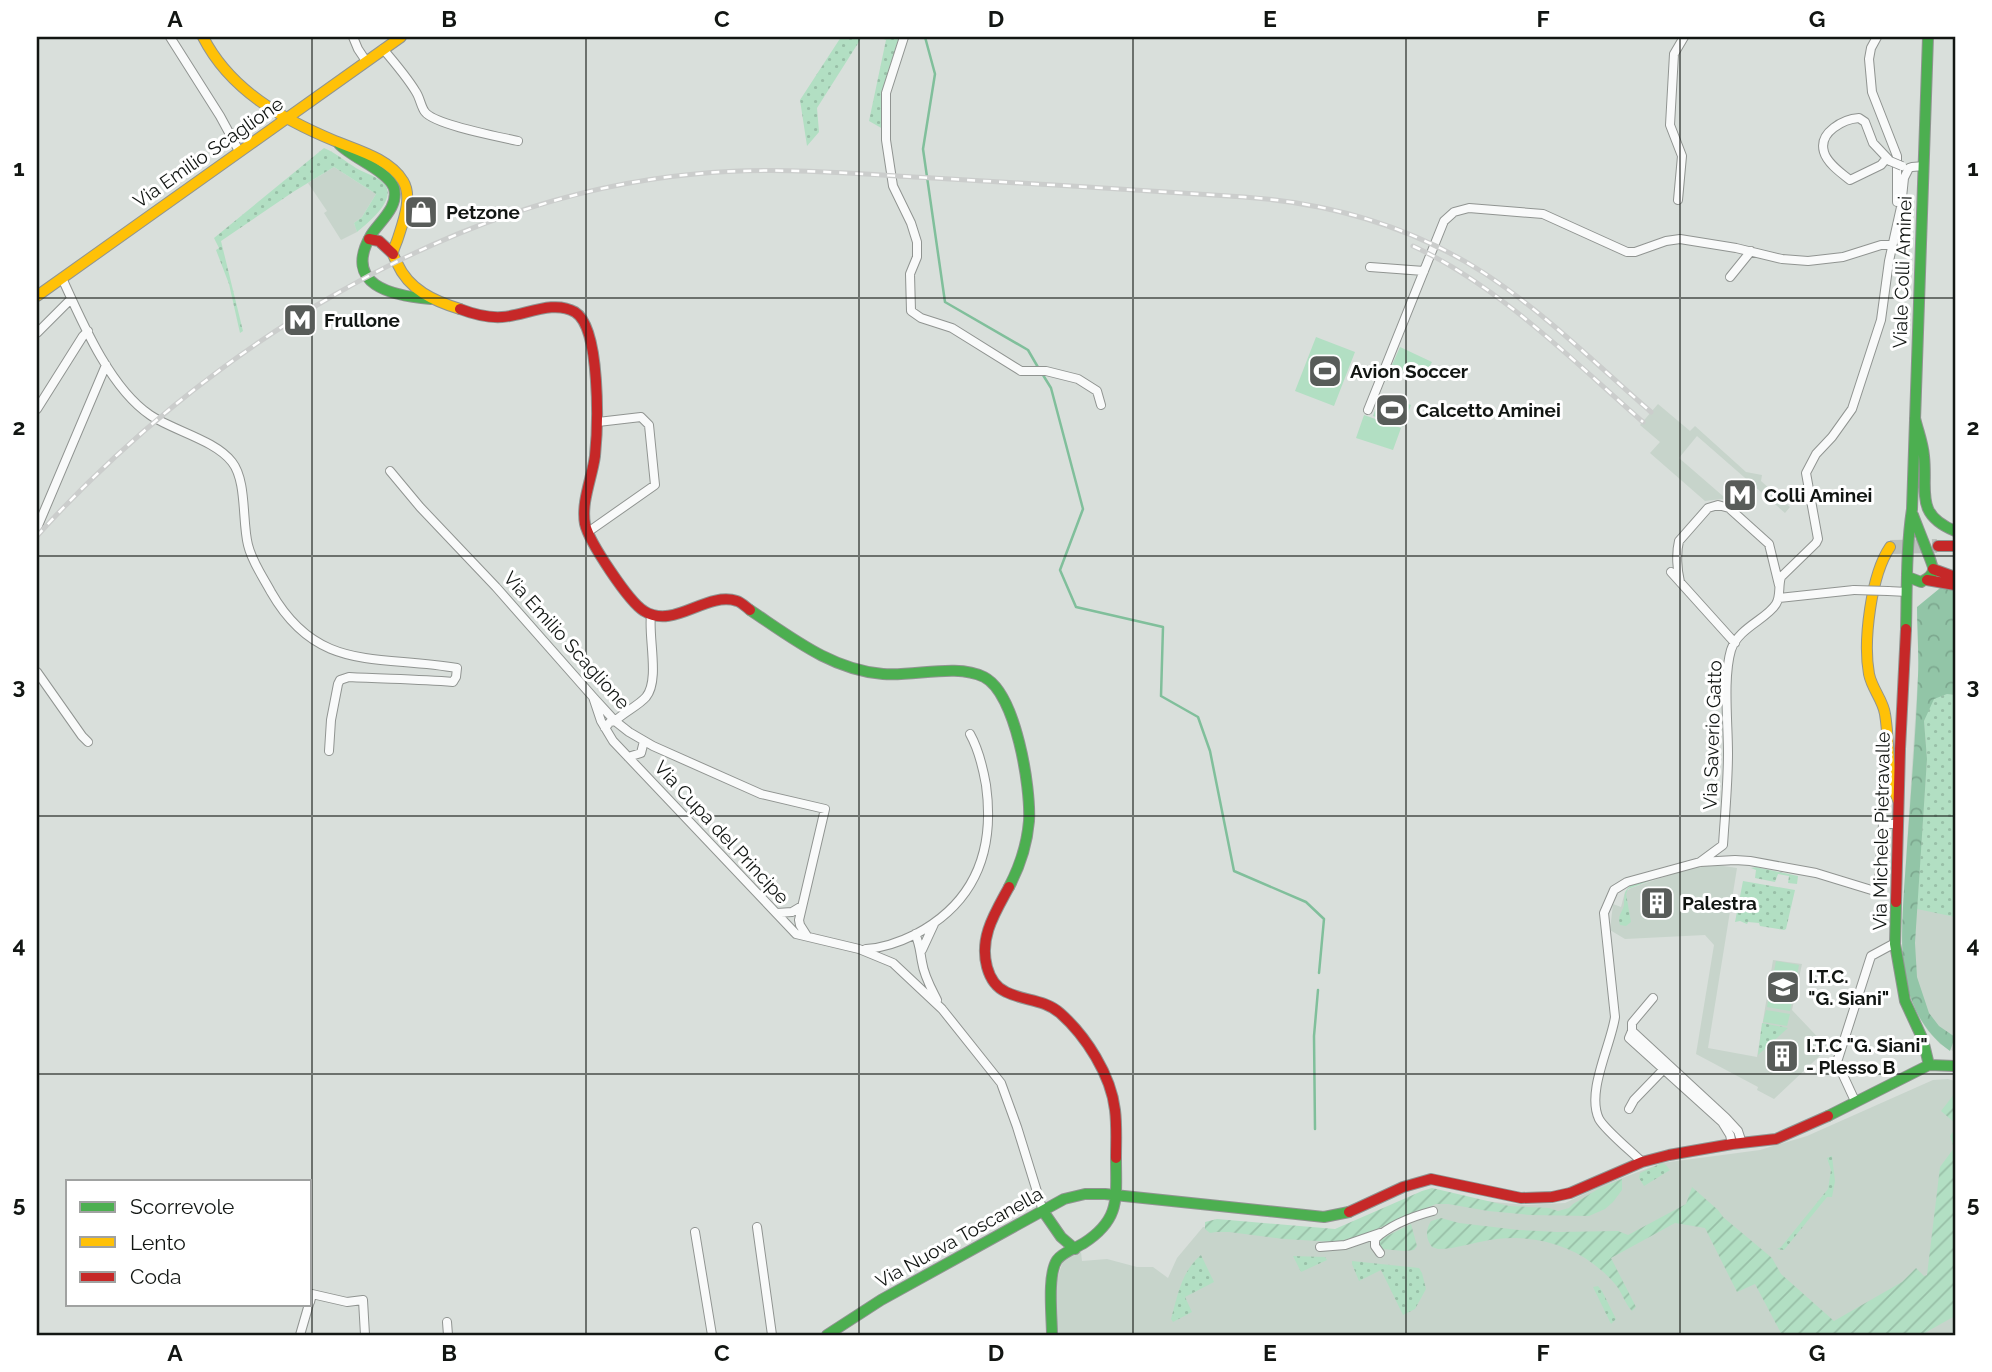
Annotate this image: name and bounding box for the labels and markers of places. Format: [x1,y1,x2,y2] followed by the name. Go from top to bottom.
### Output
[402,193,440,231] shop icon: Petzone
[446,201,520,223] place label: Petzone
[281,301,319,339] metro station icon: Frullone
[324,309,400,331] place label: Frullone
[1306,352,1344,390] sports icon: Avion Soccer
[1350,360,1469,382] place label: Avion Soccer
[1373,391,1411,429] sports icon: Calcetto Aminei
[1416,399,1561,421] place label: Calcetto Aminei
[1721,476,1759,514] metro station icon: Colli Aminei
[1764,484,1872,506] place label: Colli Aminei
[1638,884,1676,922] building icon: Palestra
[1682,892,1757,914] place label: Palestra
[1808,965,1889,1009] place label: I.T.C. "G. Siani"
[1764,968,1802,1006] school or university icon: I.T.C. "G. Siani"
[1806,1034,1928,1078] place label: I.T.C "G. Siani" - Plesso B
[1763,1037,1801,1075] building icon: I.T.C "G. Siani" - Plesso B

